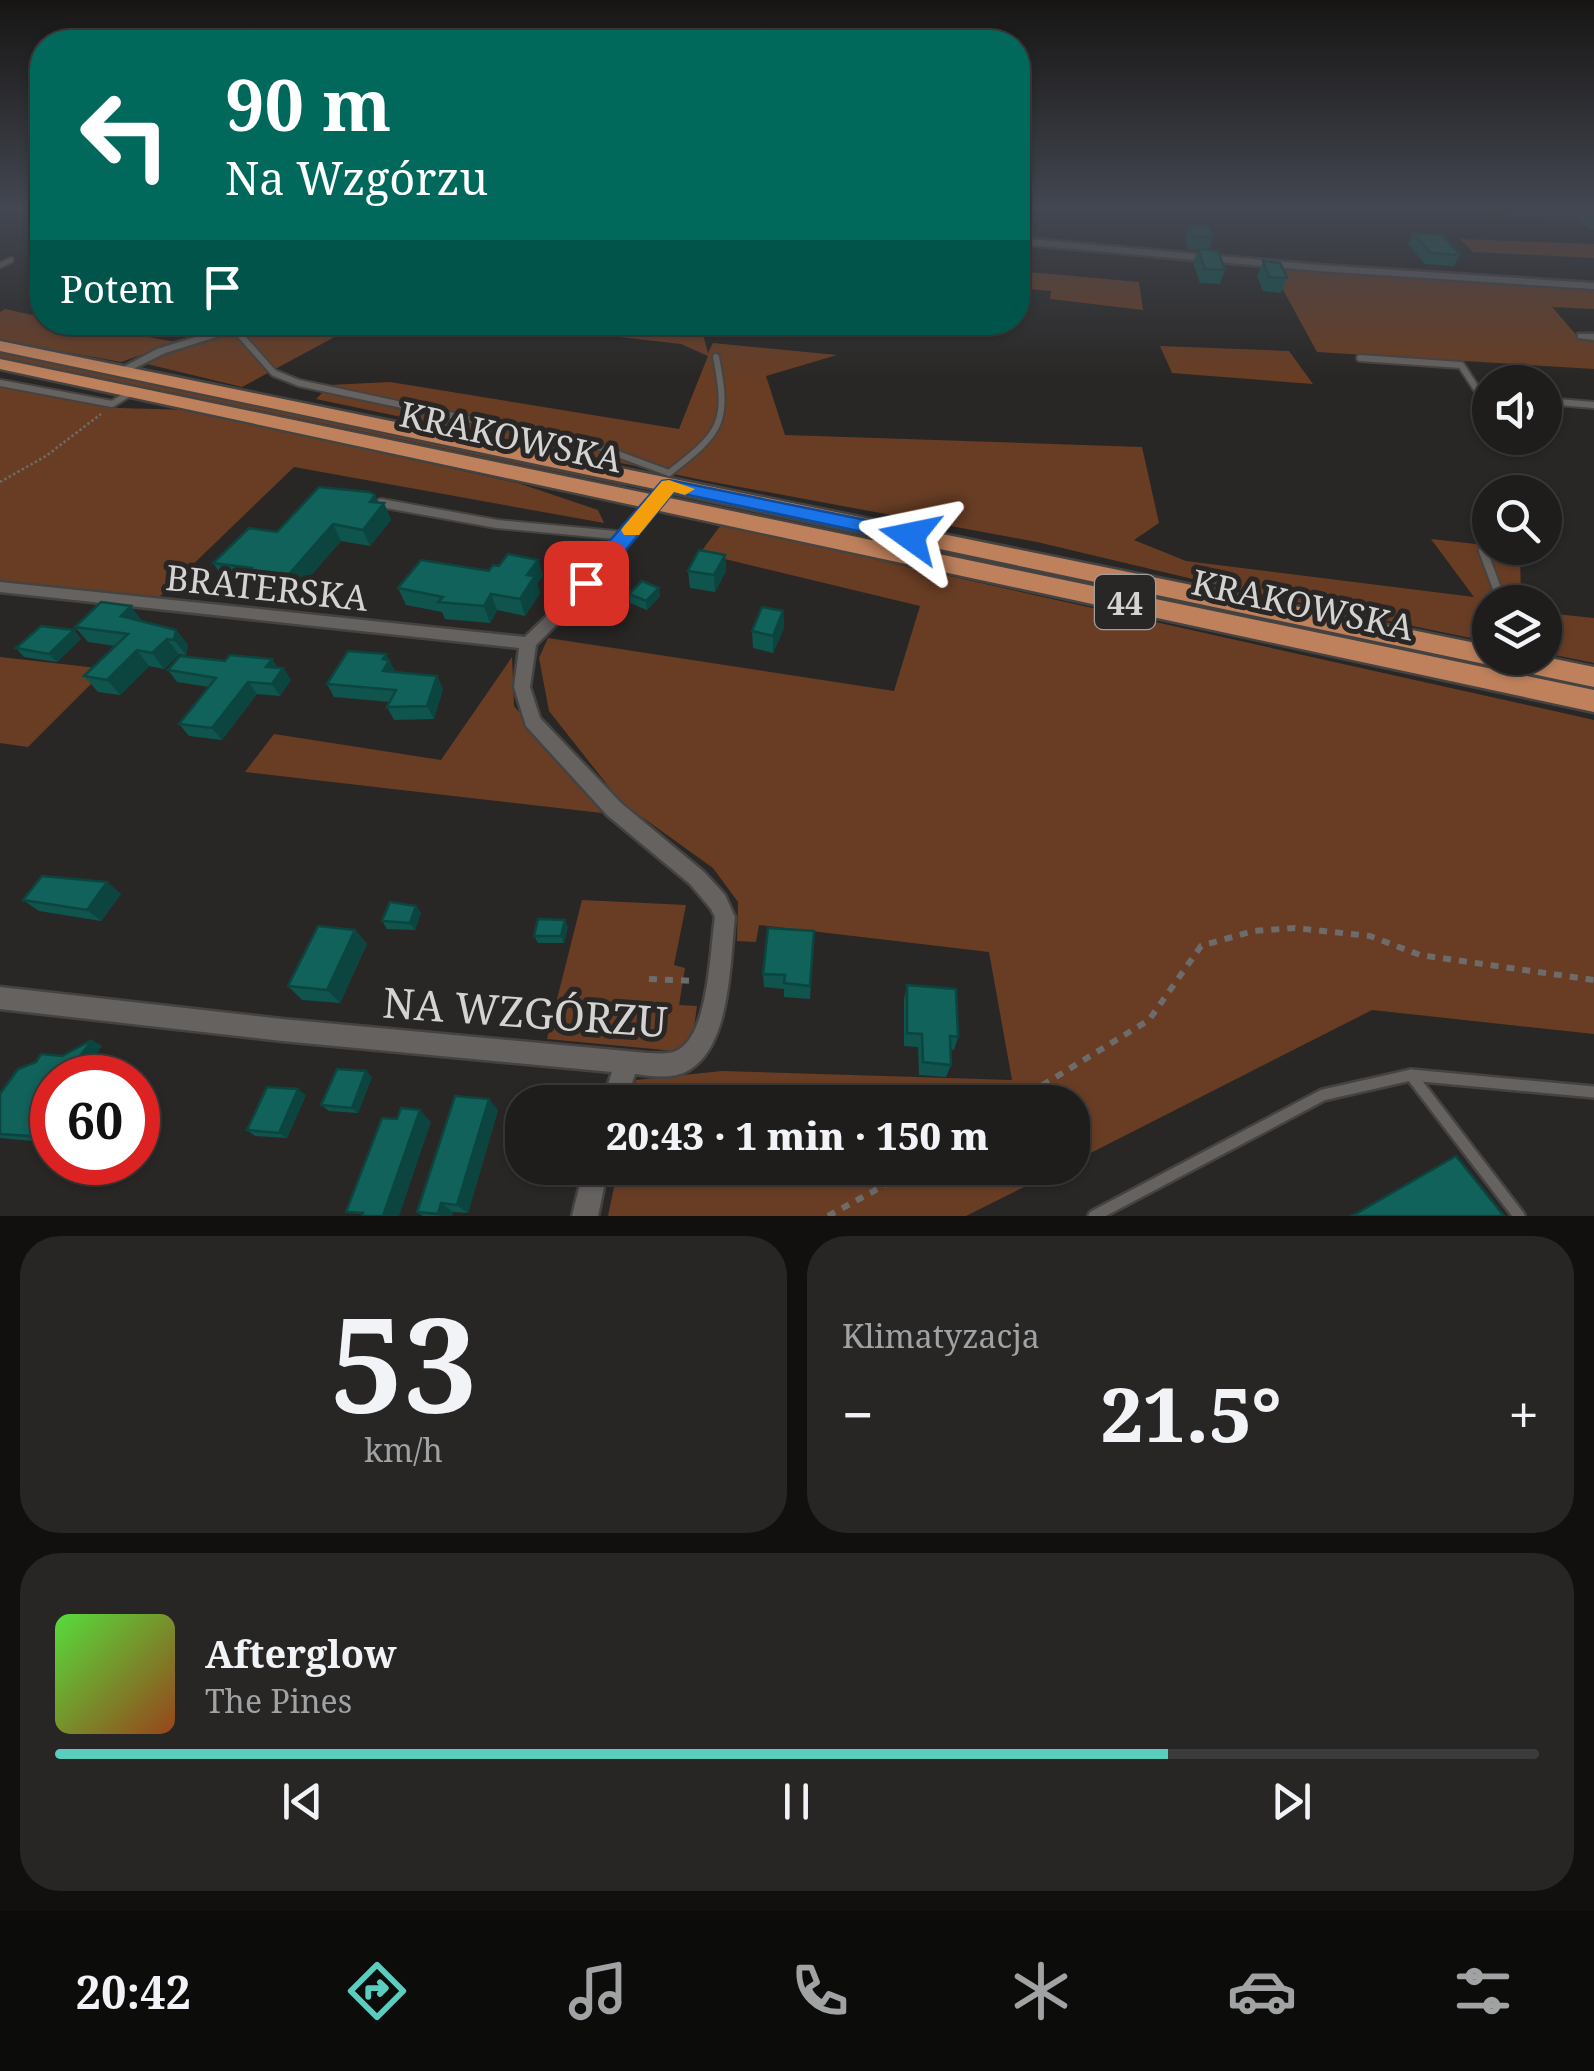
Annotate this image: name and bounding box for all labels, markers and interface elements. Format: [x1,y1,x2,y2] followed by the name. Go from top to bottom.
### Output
[225,56,391,152] text: 90 m
[60,70,190,200] icon: left
[225,147,488,208] text: Na Wzgórzu
[195,260,250,315] icon: arrive
[60,262,175,314] text: Potem
[1472,365,1562,675] map controls
[1472,365,1562,455] button: sound
[396,390,627,483] street label: KRAKOWSKA
[1472,475,1562,565] button: search
[858,484,962,588] position arrow
[544,541,629,626] pin
[164,553,371,621] street label: BRATERSKA
[559,556,614,611] icon: arrive
[1188,558,1419,651] street label: KRAKOWSKA
[1095,575,1155,629] road number: 44
[1472,585,1562,675] button: layers
[381,973,669,1049] street label: NA WZGÓRZU
[30,1055,160,1185] speed limit sign: 60
[606,1109,989,1161] text: 20:43 · 1 min · 150 m
[330,1274,477,1451] text: 53
[842,1314,1040,1357] text: Klimatyzacja
[1101,1362,1282,1464] text: 21.5°
[842,1376,874,1451] text: −
[1508,1376,1539,1451] text: +
[364,1428,443,1471] text: km/h
[205,1627,397,1679] text: Afterglow
[205,1679,352,1722] text: The Pines
[275,1774,330,1829] icon: previous
[769,1774,824,1829] icon: pause
[1264,1774,1319,1829] icon: next
[342,1956,412,2026] icon: directions
[563,1956,633,2026] icon: music
[785,1956,855,2026] icon: phone
[1006,1956,1076,2026] icon: climate
[1227,1956,1297,2026] icon: car
[1448,1956,1518,2026] icon: filters
[76,1961,191,2022] text: 20:42

